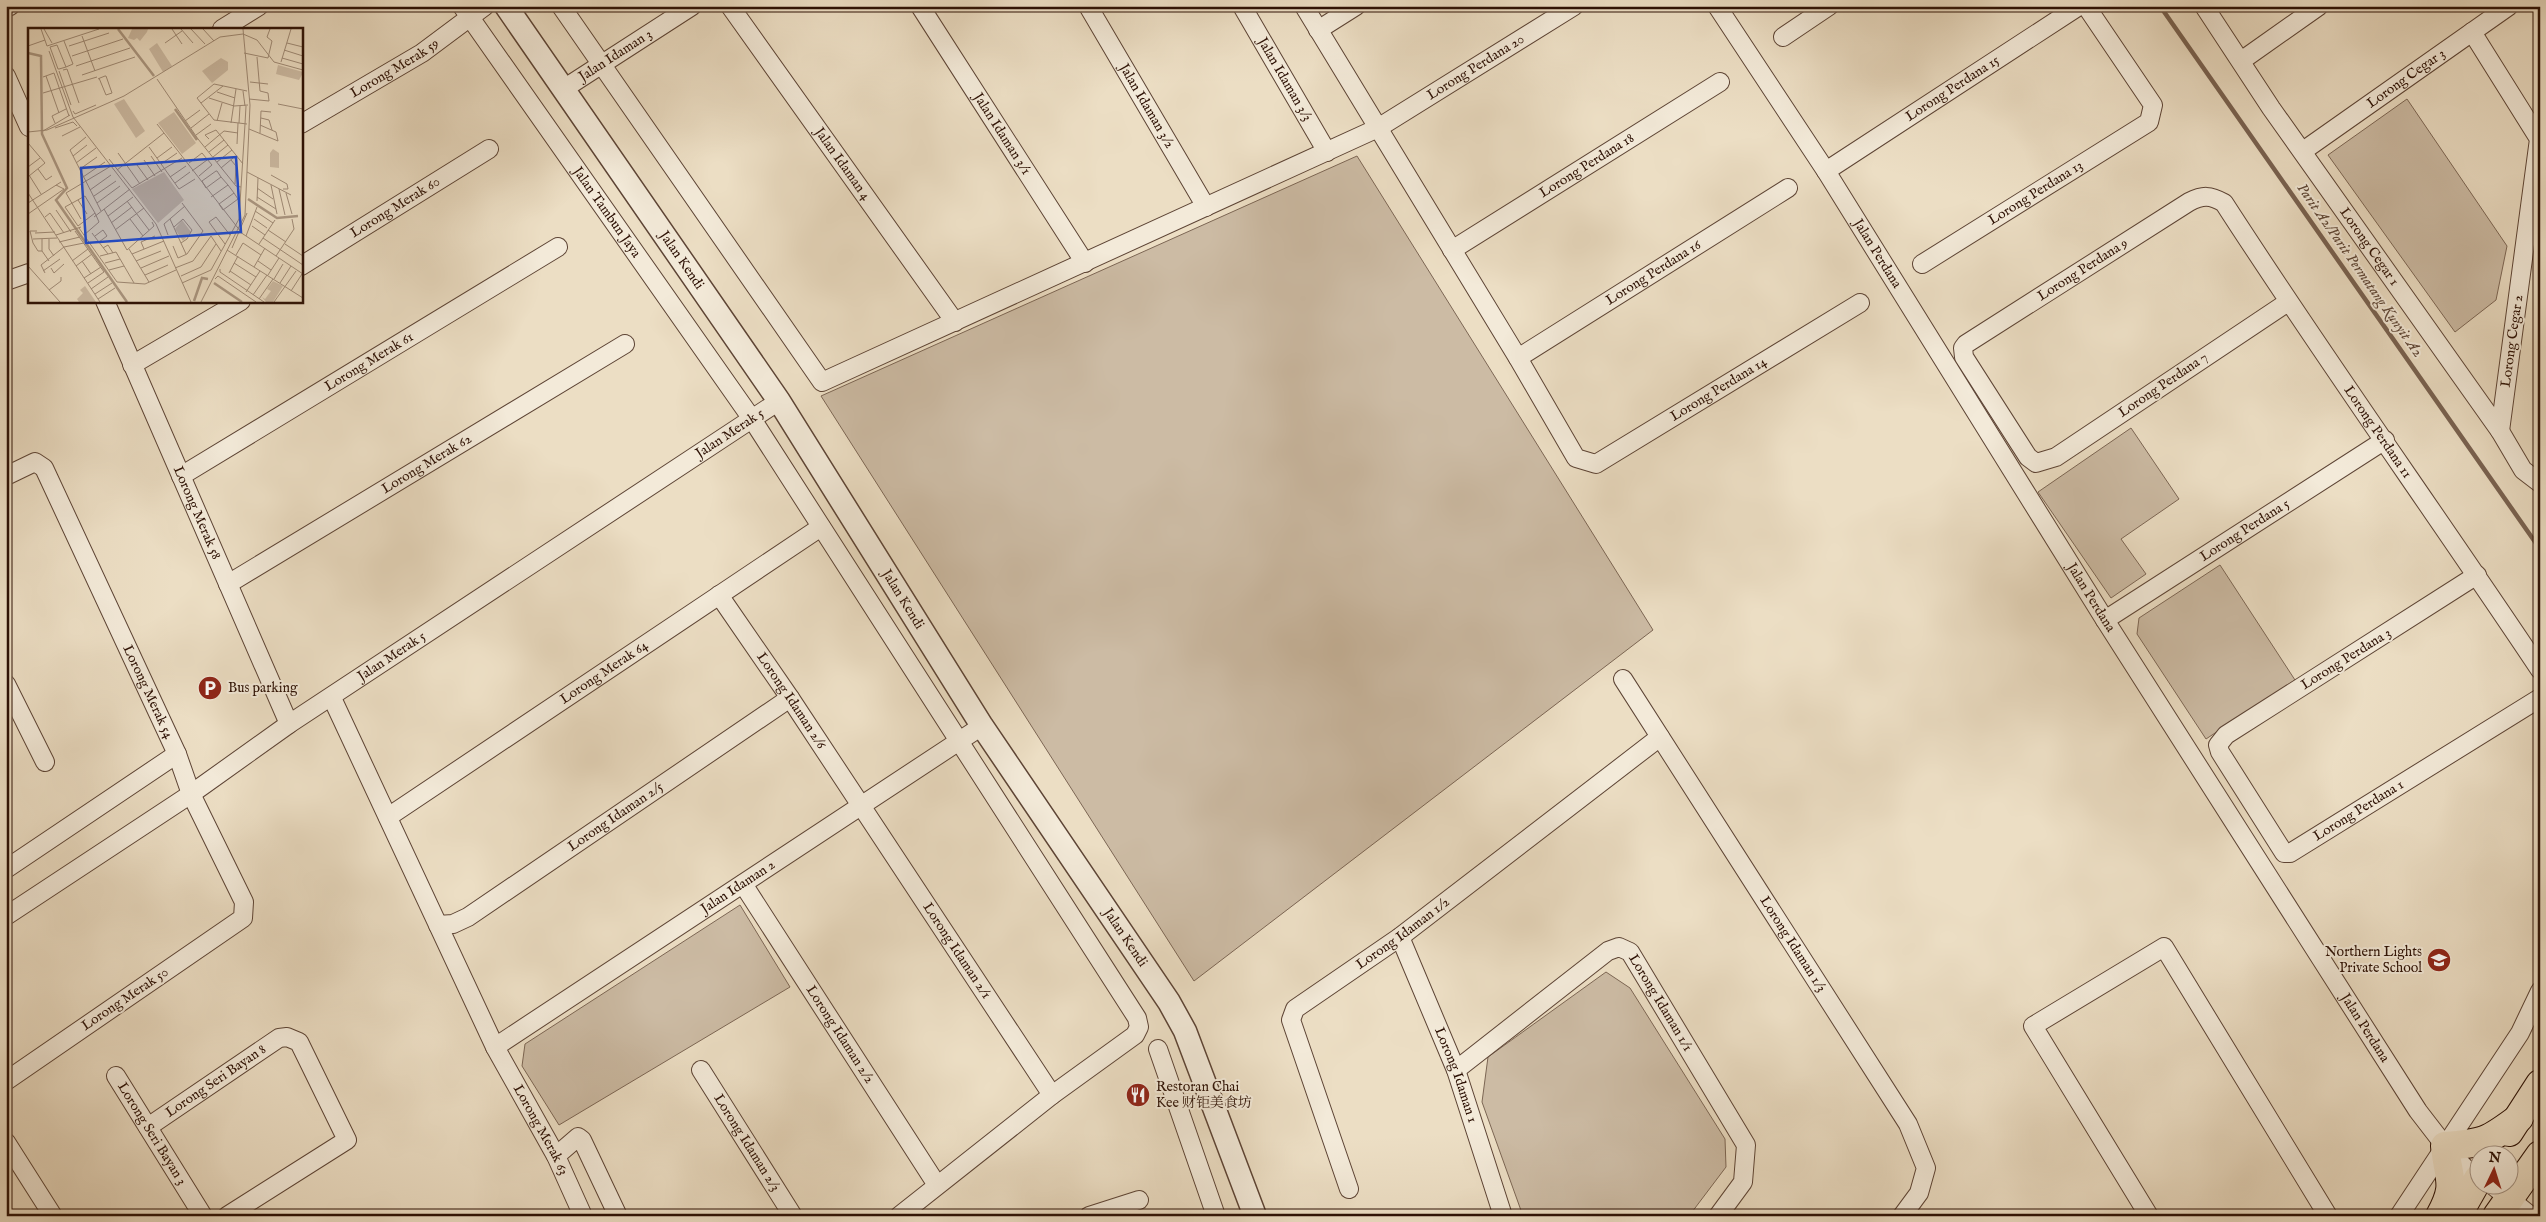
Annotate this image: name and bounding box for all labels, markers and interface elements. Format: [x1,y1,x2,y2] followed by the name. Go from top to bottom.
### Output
[574,25,656,87] street label: Jalan Idaman 3
[28,28,302,302] inset map
[1424,30,1528,104] street label: Lorong Perdana 20
[1252,33,1316,125] street label: Jalan Idaman 3/3
[347,34,443,102] street label: Lorong Merak 59
[2363,45,2449,112] street label: Lorong Cegar 3
[1902,51,2003,126] street label: Lorong Perdana 15
[1114,59,1179,152] street label: Jalan Idaman 3/2
[968,88,1035,178] street label: Jalan Idaman 3/1
[809,122,875,204] street label: Jalan Idaman 4
[1536,129,1638,202] street label: Lorong Perdana 18
[1985,157,2086,229] street label: Lorong Perdana 13
[568,162,646,262] street label: Jalan Tambun Jaya
[347,173,444,242] street label: Lorong Merak 60
[2292,179,2427,361] water label: Parit A2/Parit Permatang Kunyit A2
[2335,204,2403,289] street label: Lorong Cegar 1
[1848,214,1906,292] street label: Jalan Perdana
[654,226,708,293] street label: Jalan Kendi
[2034,234,2131,305] street label: Lorong Perdana 9
[1602,235,1705,309] street label: Lorong Perdana 16
[2497,293,2527,388] street label: Lorong Cegar 2
[321,328,417,396] street label: Lorong Merak 61
[2115,348,2211,422] street label: Lorong Perdana 7
[1667,353,1770,426] street label: Lorong Perdana 14
[2340,382,2416,482] street label: Lorong Perdana 11
[691,404,767,464] street label: Jalan Merak 5
[378,430,475,498] street label: Lorong Merak 62
[169,463,225,562] street label: Lorong Merak 58
[2196,495,2293,566] street label: Lorong Perdana 5
[2062,558,2120,636] street label: Jalan Perdana
[876,564,928,633] street label: Jalan Kendi
[2297,624,2395,694] street label: Lorong Perdana 3
[352,627,429,686] street label: Jalan Merak 5
[556,636,652,708] street label: Lorong Merak 64
[119,642,178,742] street label: Lorong Merak 54
[752,649,831,753] street label: Lorong Idaman 2/6
[197,675,223,701] parking icon: Bus parking
[228,679,298,697] place label: Bus parking
[2310,776,2407,845] street label: Lorong Perdana 1
[564,778,667,856] street label: Lorong Idaman 2/5
[696,856,779,919] street label: Jalan Idaman 2
[1352,893,1454,974] street label: Lorong Idaman 1/2
[1756,893,1830,996] street label: Lorong Idaman 1/3
[919,899,995,1002] street label: Lorong Idaman 2/1
[1098,903,1152,971] street label: Jalan Kendi
[2325,943,2422,977] place label: Northern Lights Private School
[2426,947,2452,973] school or university icon: Northern Lights Private School
[1624,951,1697,1055] street label: Lorong Idaman 1/1
[78,963,172,1035] street label: Lorong Merak 50
[802,982,878,1087] street label: Lorong Idaman 2/2
[2335,988,2394,1067] street label: Jalan Perdana
[1430,1025,1481,1125] street label: Lorong Idaman 1
[162,1040,270,1122] street label: Lorong Seri Bayan 8
[1156,1078,1252,1112] place label: Restoran Chai Kee 财钜美食坊
[113,1079,191,1189] street label: Lorong Seri Bayan 3
[509,1081,573,1178] street label: Lorong Merak 63
[1125,1082,1151,1108] restaurant icon: Restoran Chai Kee 财钜美食坊
[709,1091,784,1195] street label: Lorong Idaman 2/3
[2468,1144,2518,1194] north arrow
[2487,1149,2502,1167] text: N

